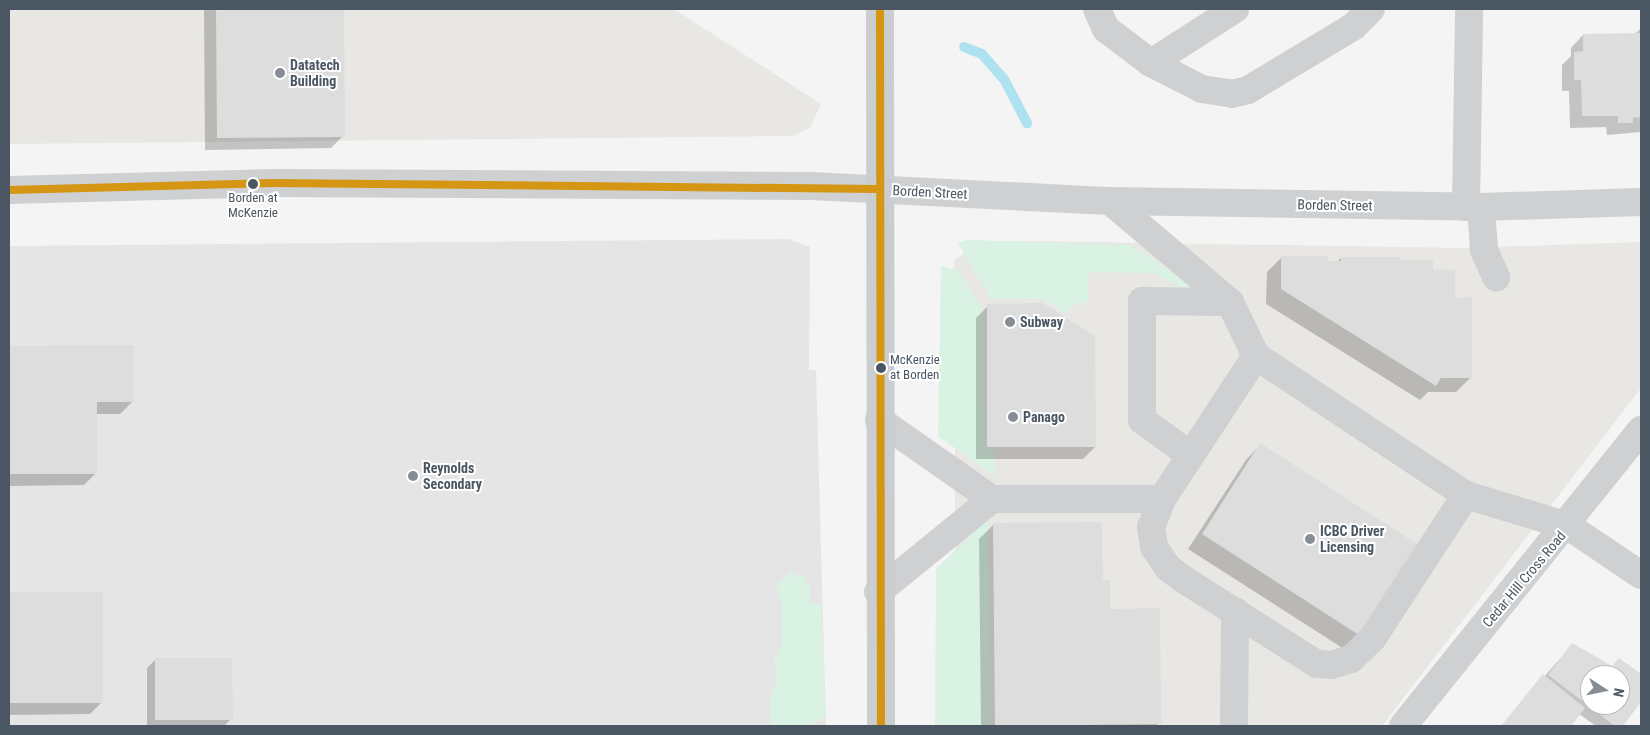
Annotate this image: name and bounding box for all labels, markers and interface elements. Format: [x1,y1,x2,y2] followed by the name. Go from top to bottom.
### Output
[290,57,340,90] place label: Datatech Building
[274,67,286,79] marker: Datatech Building
[248,179,258,189] marker: Borden at McKenzie
[892,182,968,202] street label: Borden Street
[228,191,278,222] place label: Borden at McKenzie
[1297,196,1373,214] street label: Borden Street
[1020,314,1063,330] place label: Subway
[1004,316,1016,328] marker: Subway
[890,353,940,384] place label: McKenzie at Borden
[876,363,886,373] marker: McKenzie at Borden
[1023,409,1065,425] place label: Panago
[1007,411,1019,423] marker: Panago
[423,460,482,492] place label: Reynolds Secondary
[407,470,419,482] marker: Reynolds Secondary
[1320,523,1384,556] place label: ICBC Driver Licensing
[1479,528,1569,630] street label: Cedar Hill Cross Road
[1304,533,1316,545] marker: ICBC Driver Licensing
[1580,665,1630,715] north arrow
[1610,687,1627,698] text: N

